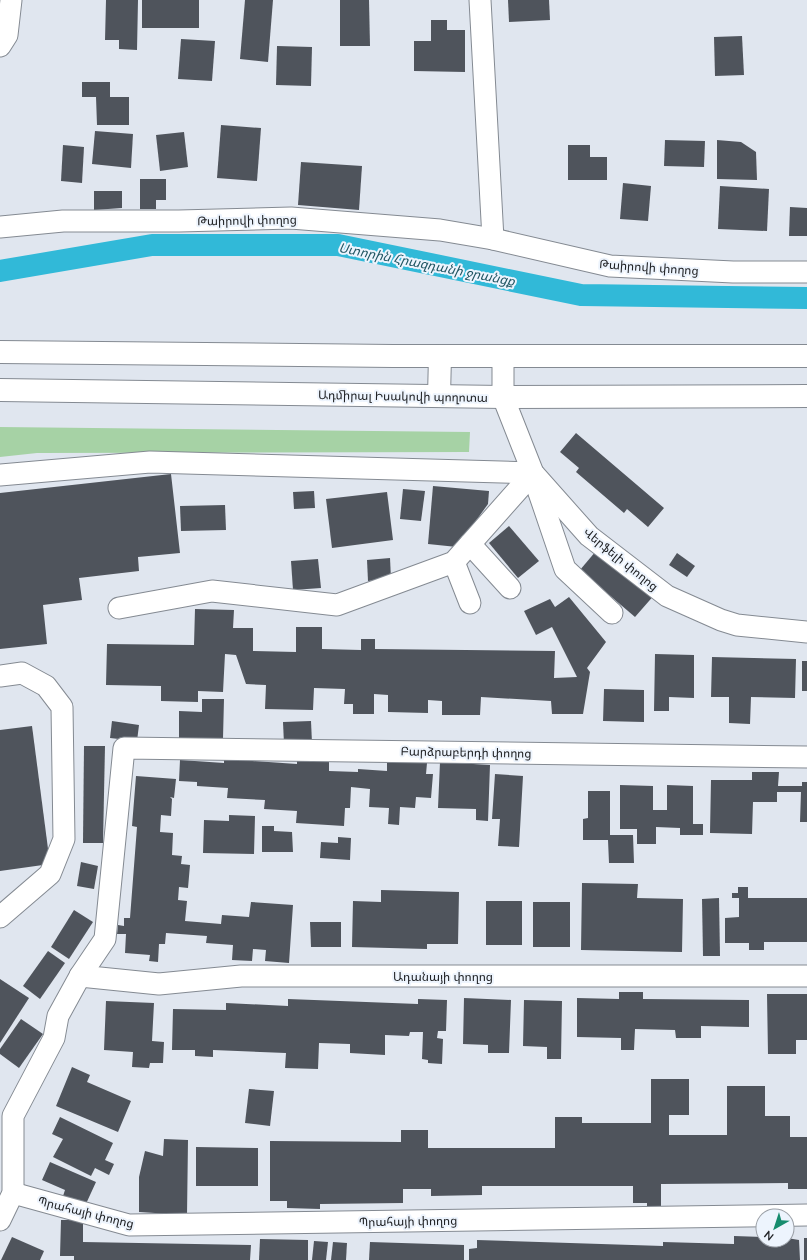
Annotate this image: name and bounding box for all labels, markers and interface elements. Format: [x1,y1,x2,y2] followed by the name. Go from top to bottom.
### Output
[197,212,297,228] street label: Թաիրովի փողոց
[337,239,518,290] water label: Ստորին Հրազդանի ջրանցք
[599,256,699,278] street label: Թաիրովի փողոց
[318,387,488,405] street label: Ադմիրալ Իսակովի պողոտա
[581,524,661,594] street label: Վերֆելի փողոց
[400,743,532,761] street label: Բարձրաբերդի փողոց
[393,969,493,984] street label: Ադանայի փողոց
[36,1193,136,1231] street label: Պրահայի փողոց
[755,1208,795,1248] north arrow
[359,1213,457,1229] street label: Պրահայի փողոց
[761,1228,776,1244] text: N

